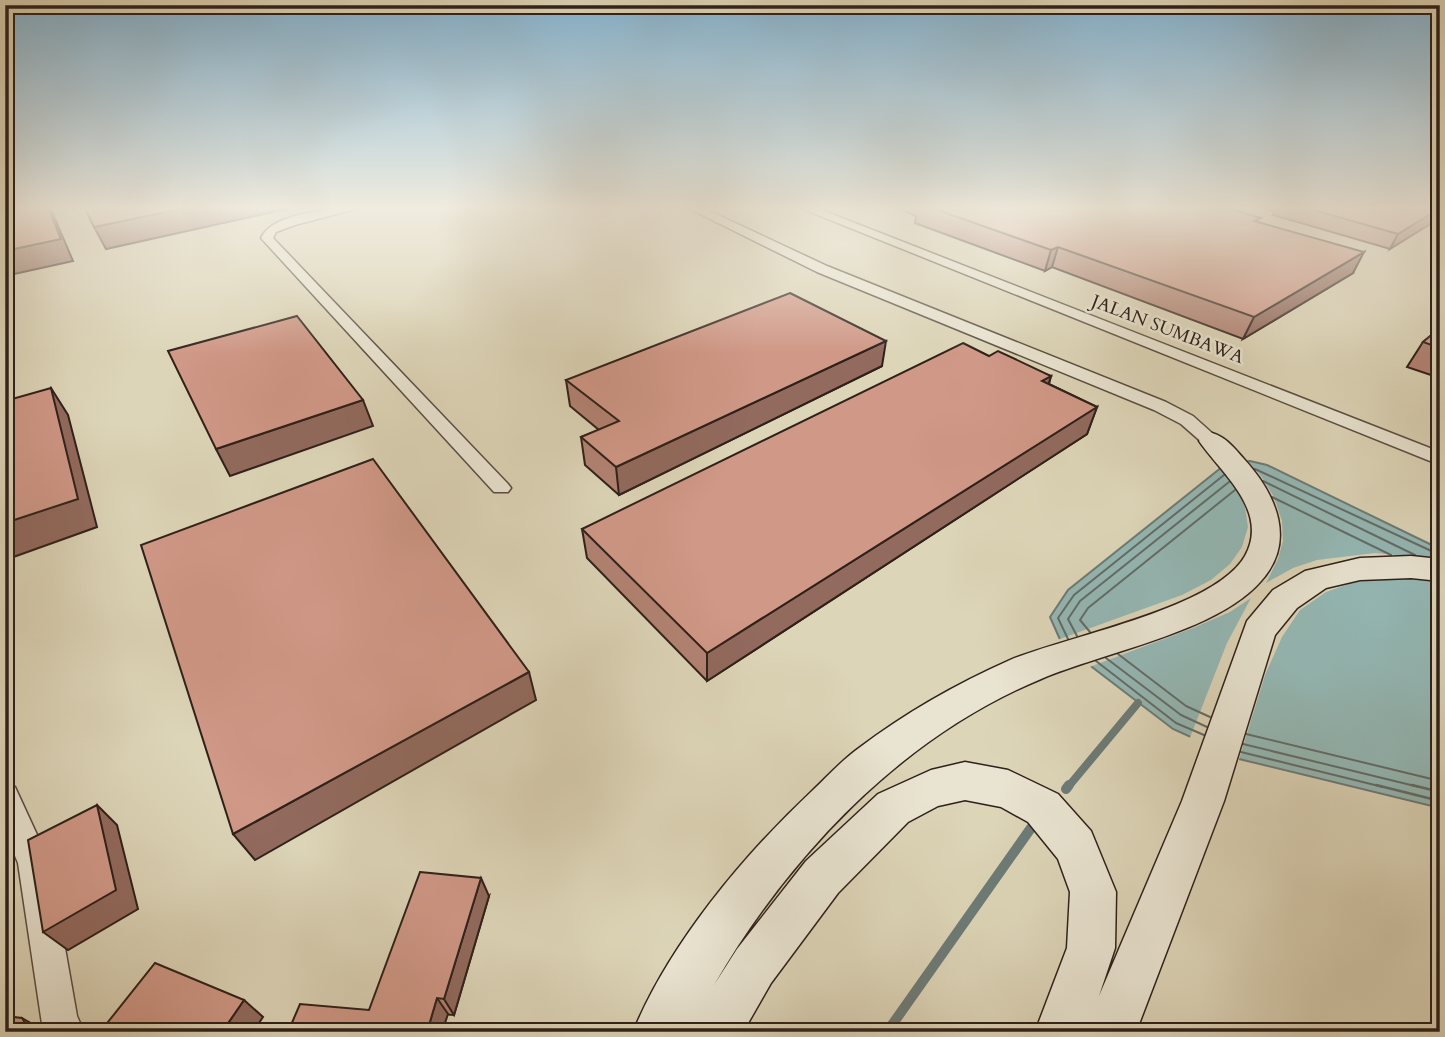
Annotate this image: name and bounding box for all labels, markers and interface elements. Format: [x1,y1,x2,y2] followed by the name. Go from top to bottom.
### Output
[1085,288,1248,370] street label: JALAN SUMBAWA

